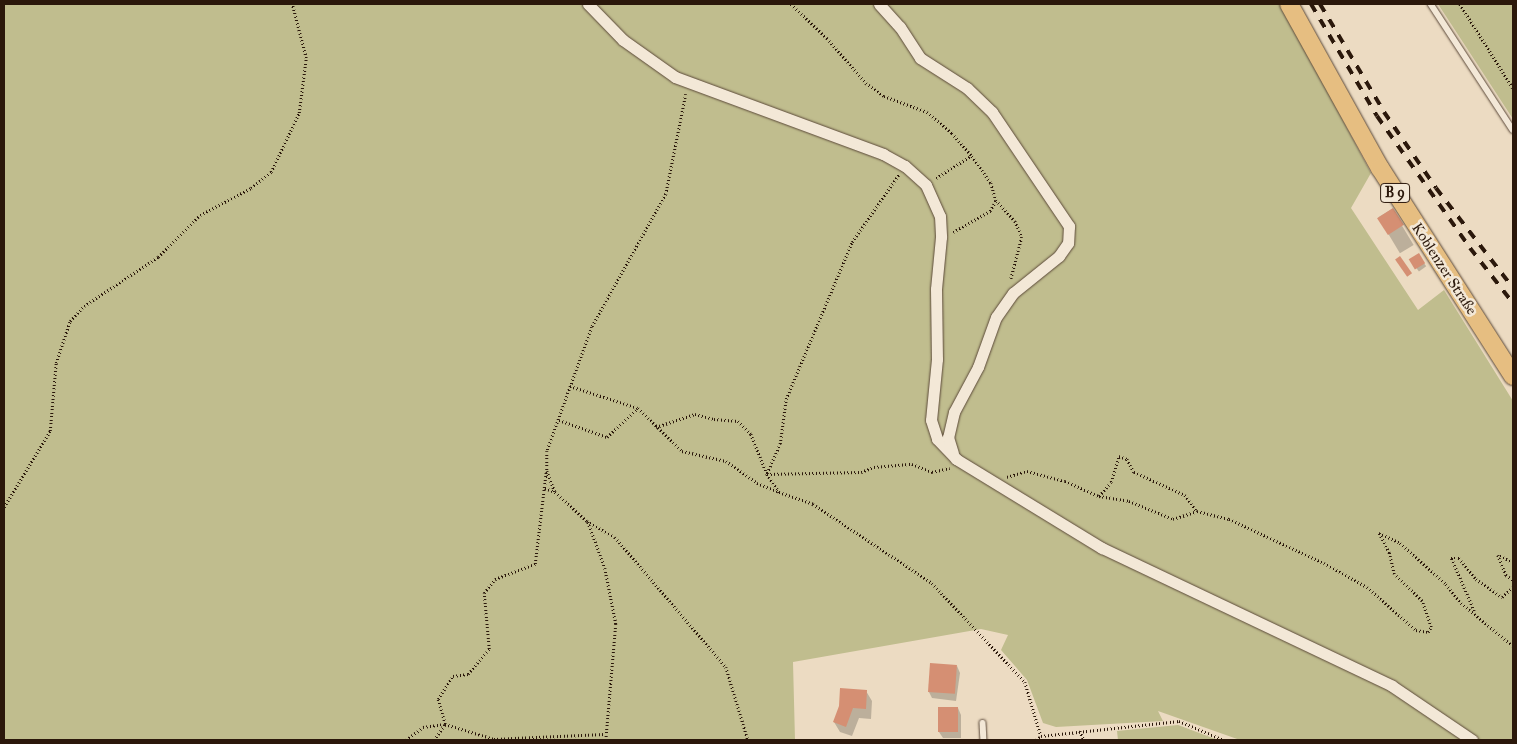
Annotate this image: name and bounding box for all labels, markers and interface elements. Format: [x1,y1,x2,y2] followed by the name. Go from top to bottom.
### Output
[1380,182,1410,204] road number: B 9
[1408,220,1480,318] street label: Koblenzer Straße

